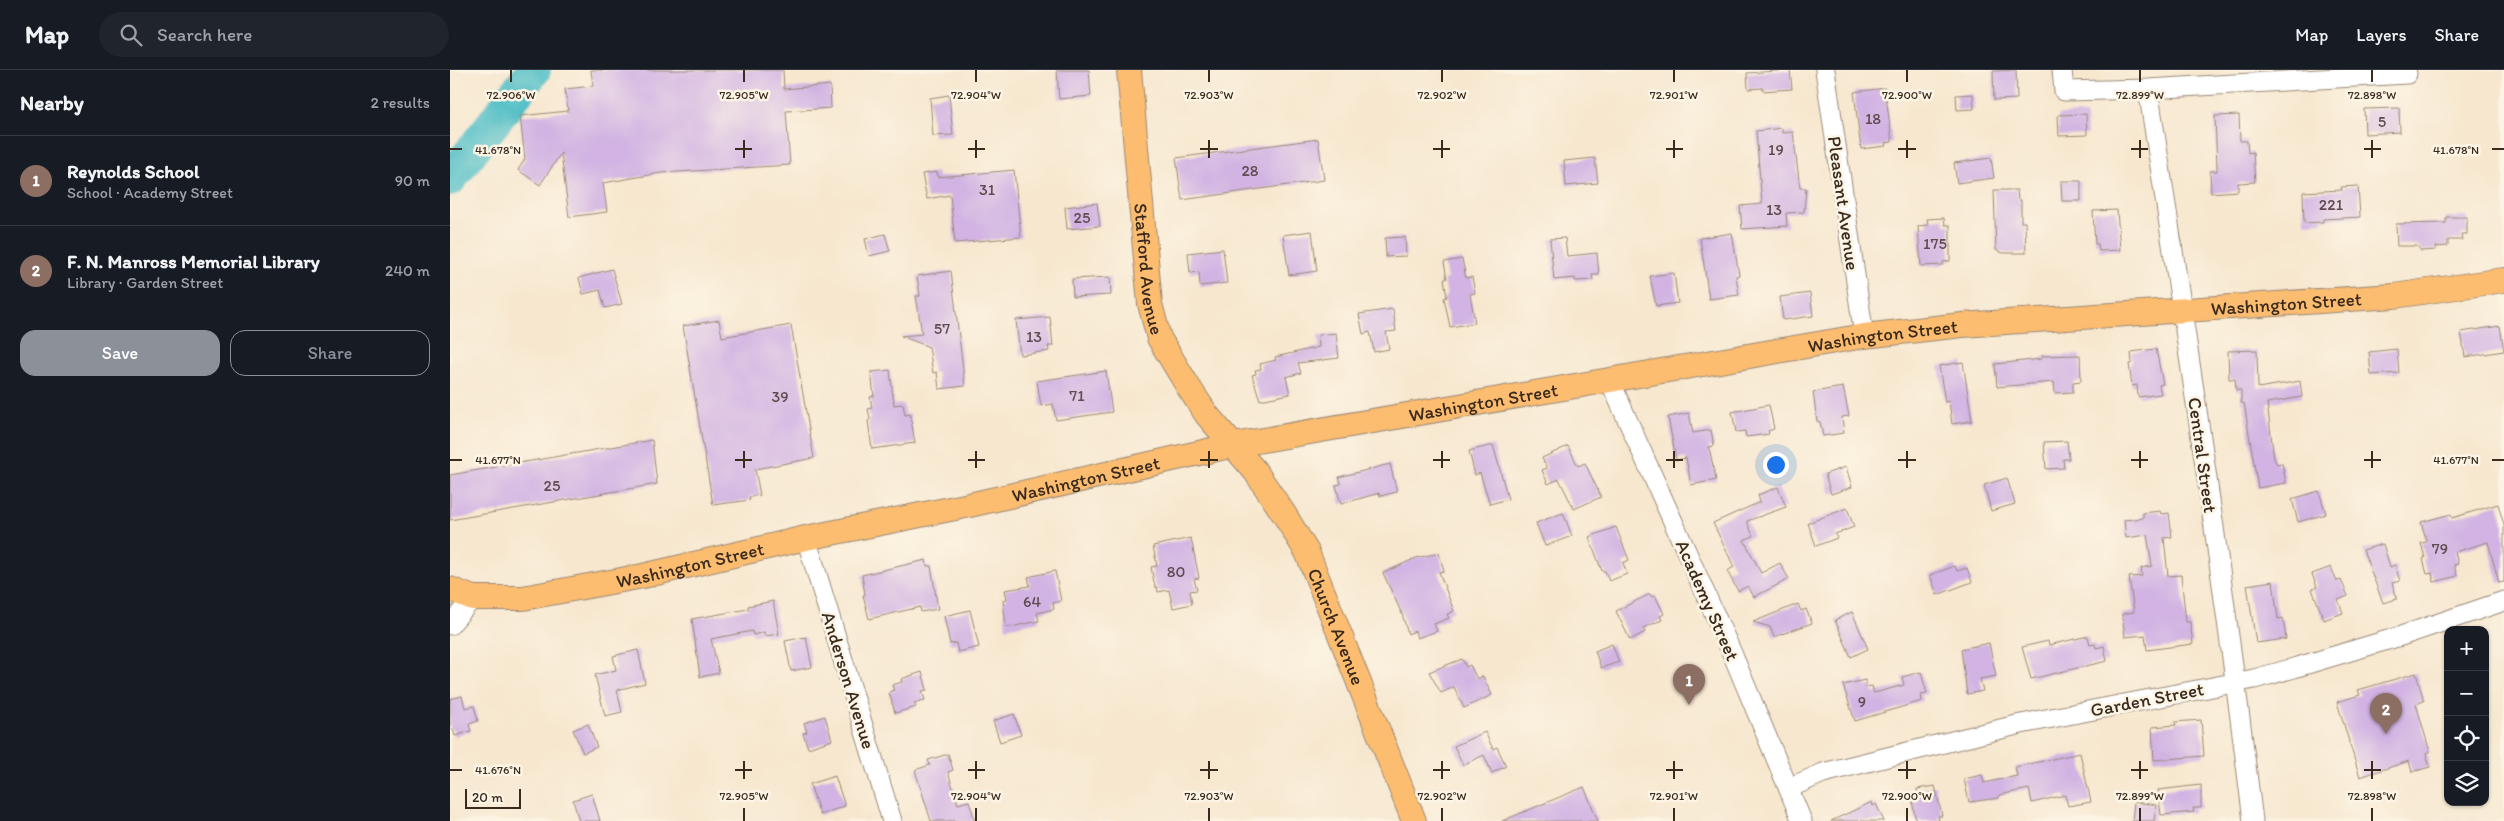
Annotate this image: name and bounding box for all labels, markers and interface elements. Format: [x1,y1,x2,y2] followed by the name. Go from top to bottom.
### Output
[99,12,449,57] search box
[25,20,69,49] text: Map
[117,21,145,49] icon: search
[157,23,252,46] text: Search here
[2295,24,2328,46] text: Map
[2356,24,2406,46] text: Layers
[2434,24,2479,46] text: Share
[486,88,536,102] text: 72.906°W
[720,88,768,102] text: 72.905°W
[951,88,1001,102] text: 72.904°W
[1184,88,1234,102] text: 72.903°W
[1418,88,1467,102] text: 72.902°W
[1650,88,1698,102] text: 72.901°W
[1882,88,1932,102] text: 72.900°W
[2116,88,2164,102] text: 72.899°W
[2348,88,2396,102] text: 72.898°W
[20,90,84,115] text: Nearby
[370,93,430,112] text: 2 results
[1865,109,1881,128] house number: 18
[2378,112,2386,131] house number: 5
[1823,134,1864,272] street label: Pleasant Avenue
[1768,140,1784,159] house number: 19
[475,143,521,157] text: 41.678°N
[2433,143,2479,157] text: 41.678°N
[67,160,199,183] text: Reynolds School
[1241,161,1259,180] house number: 28
[32,171,40,190] text: 1
[395,171,430,190] text: 90 m
[979,180,996,199] house number: 31
[67,183,233,202] text: School · Academy Street
[2319,195,2344,214] house number: 221
[1766,200,1782,219] house number: 13
[1129,202,1169,337] street label: Stafford Avenue
[1074,208,1090,227] house number: 25
[1923,234,1947,253] house number: 175
[67,250,320,273] text: F. N. Manross Memorial Library
[32,261,40,280] text: 2
[385,261,430,280] text: 240 m
[67,273,223,292] text: Library · Garden Street
[2210,287,2362,320] street label: Washington Street
[1806,315,1959,358] street label: Washington Street
[934,319,950,338] house number: 57
[1026,327,1042,346] house number: 13
[20,330,220,376] button: Save
[230,330,430,376] button: Share
[1407,378,1560,427] street label: Washington Street
[1069,386,1085,405] house number: 71
[771,387,789,406] house number: 39
[2183,396,2222,514] street label: Central Street
[1010,451,1162,507] street label: Washington Street
[1763,452,1789,478] your location
[475,453,521,467] text: 41.677°N
[2433,453,2479,467] text: 41.677°N
[544,476,560,495] house number: 25
[1671,536,1744,664] street label: Academy Street
[614,537,766,593] street label: Washington Street
[2432,539,2448,558] house number: 79
[1167,562,1185,581] house number: 80
[1303,565,1370,688] street label: Church Avenue
[1023,592,1041,611] house number: 64
[817,609,880,752] street label: Anderson Avenue
[2444,626,2489,806] map controls
[2444,626,2489,671] button: +
[1673,664,1705,705] pin: 1
[2444,671,2489,716] button: −
[2088,677,2206,722] street label: Garden Street
[1858,692,1866,711] house number: 9
[2370,693,2402,734] pin: 2
[2444,716,2489,761] button: locate
[2444,761,2489,806] button: layers
[475,763,521,777] text: 41.676°N
[465,786,521,809] scale bar
[472,789,503,806] text: 20 m
[720,789,768,803] text: 72.905°W
[951,789,1001,803] text: 72.904°W
[1184,789,1234,803] text: 72.903°W
[1418,789,1467,803] text: 72.902°W
[1650,789,1698,803] text: 72.901°W
[1882,789,1932,803] text: 72.900°W
[2116,789,2164,803] text: 72.899°W
[2348,789,2396,803] text: 72.898°W

